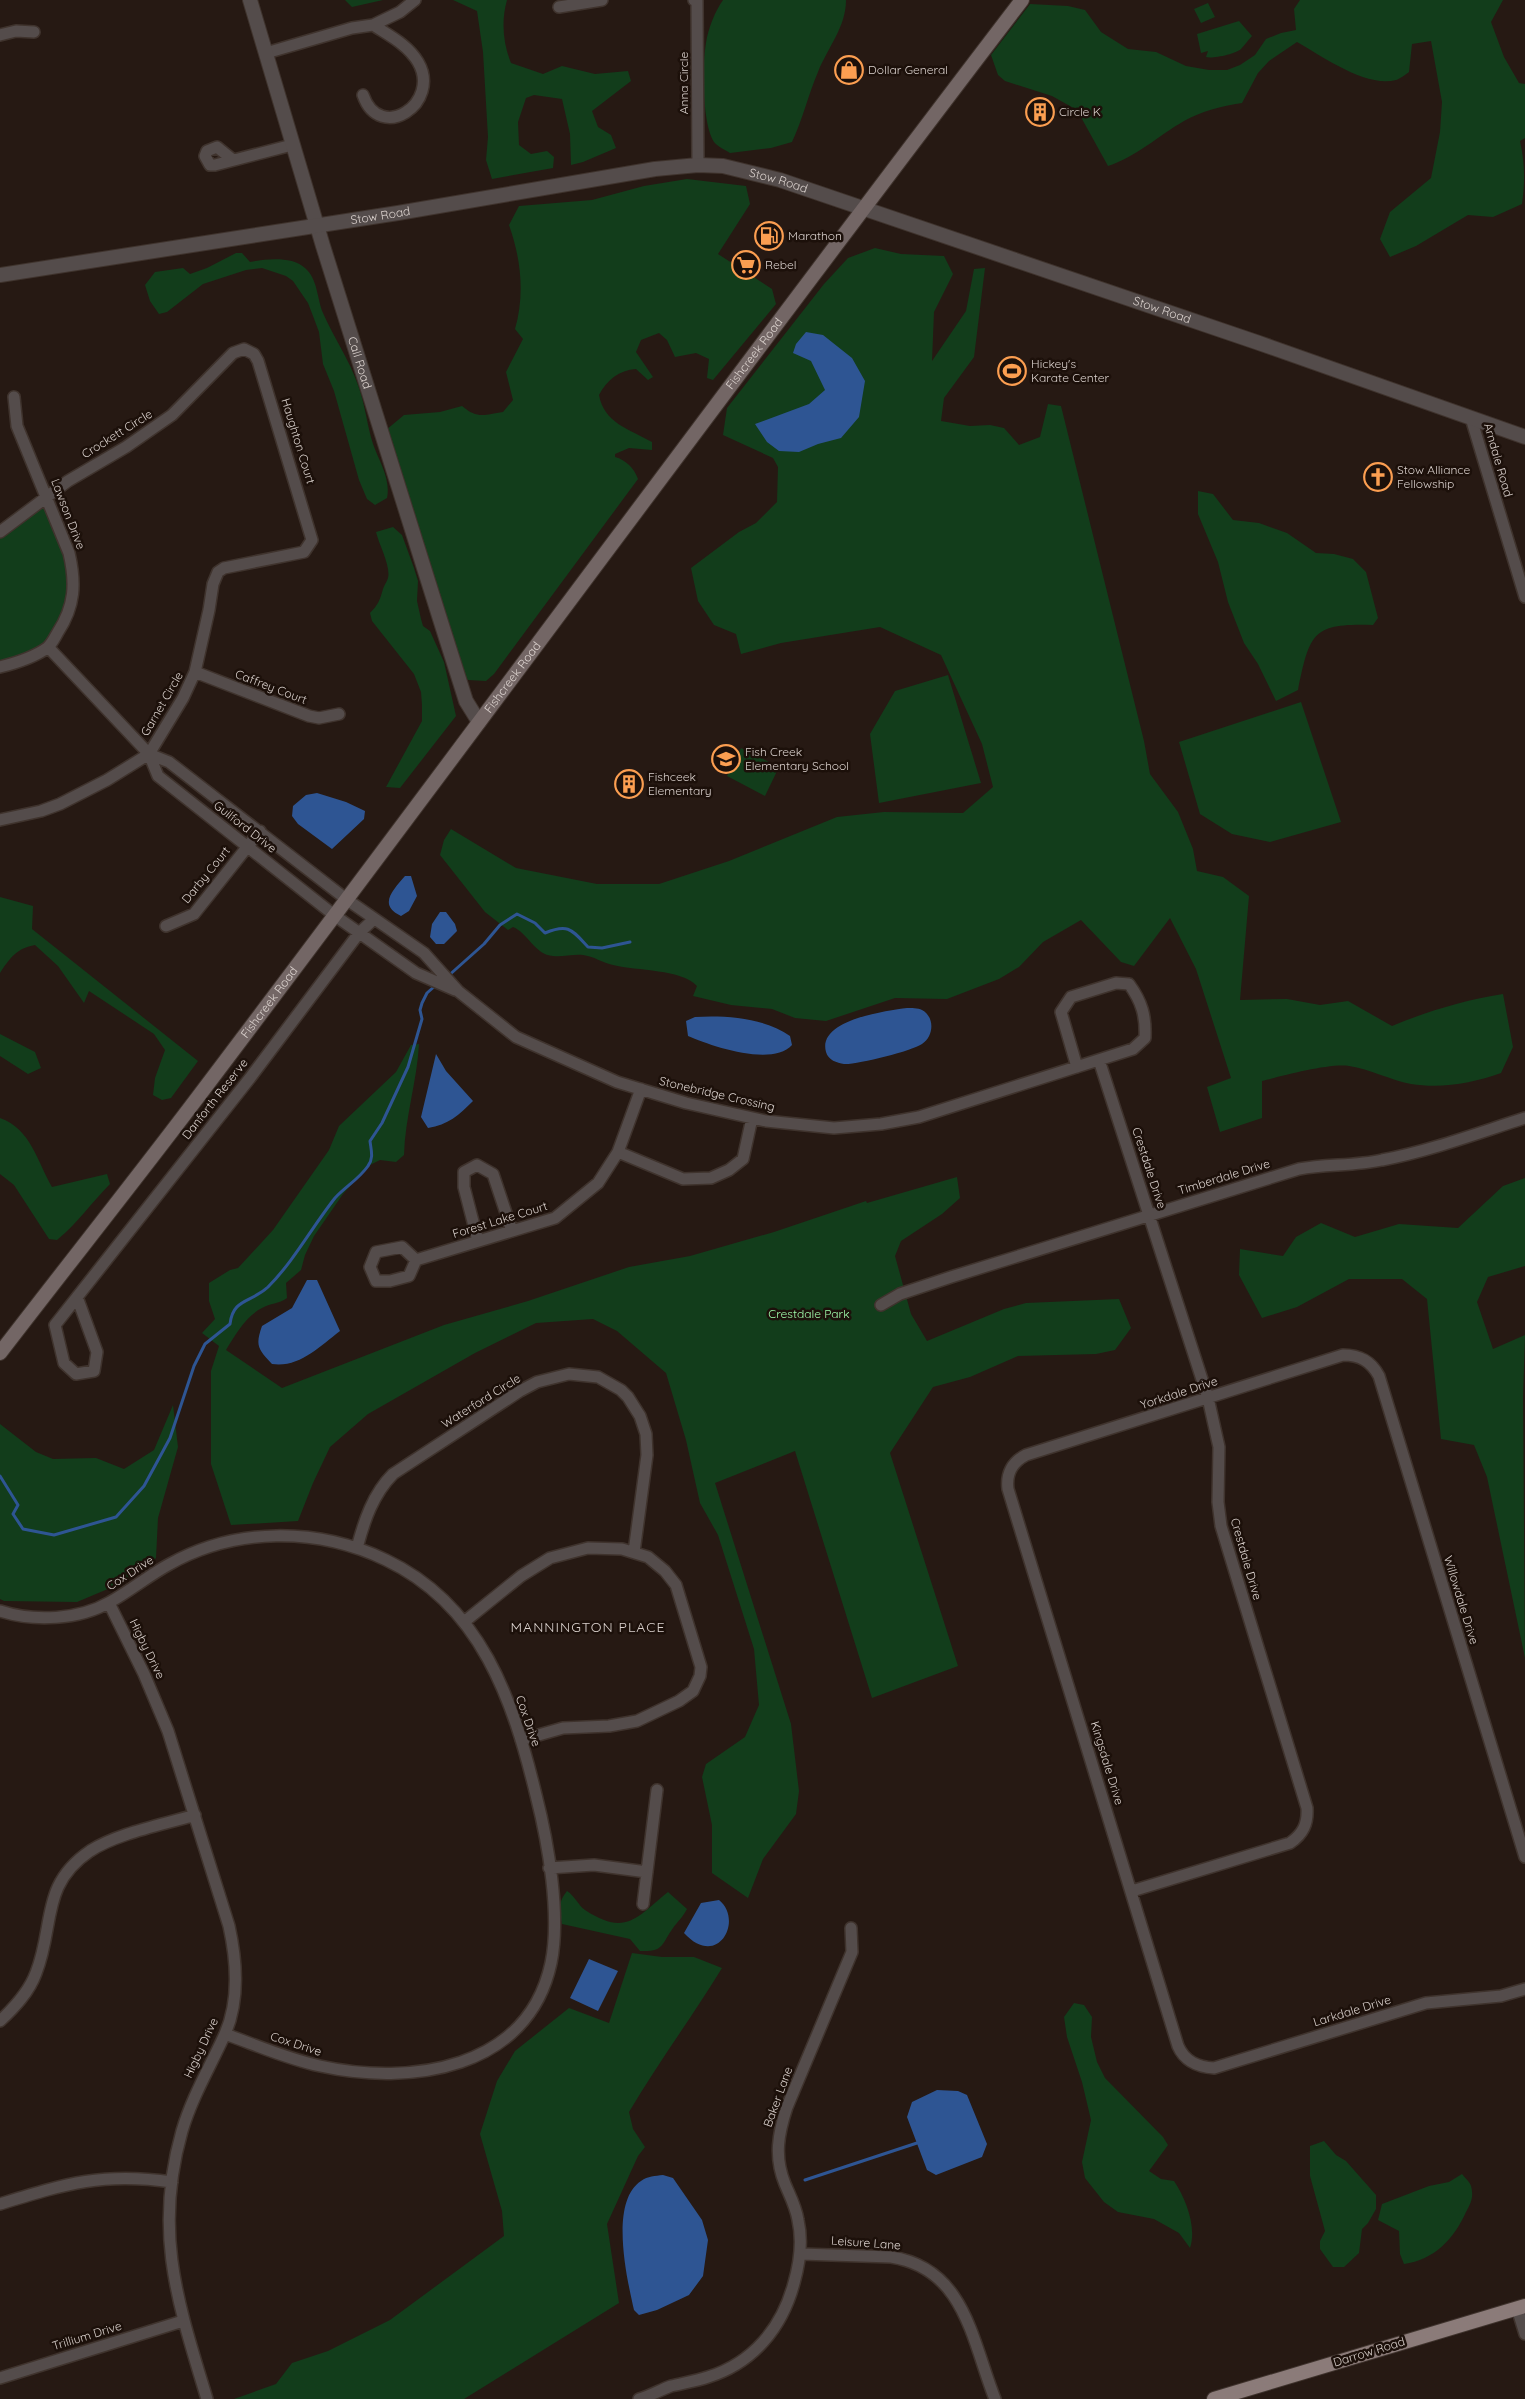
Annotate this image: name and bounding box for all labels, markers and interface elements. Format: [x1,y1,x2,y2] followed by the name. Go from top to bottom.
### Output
[676,51,691,114] street label: Anna Circle
[834,55,864,85] shop icon: Dollar General
[868,62,948,77] place label: Dollar General
[1025,97,1055,127] building icon: Circle K
[1059,104,1101,119] place label: Circle K
[748,165,810,196] street label: Stow Road
[349,203,411,227] street label: Stow Road
[754,221,784,251] fuel station icon: Marathon
[788,228,842,243] place label: Marathon
[731,250,761,280] supermarket icon: Rebel
[765,257,797,272] place label: Rebel
[1131,293,1193,326] street label: Stow Road
[722,315,786,392] street label: Fishcreek Road
[345,335,375,391] street label: Call Road
[997,356,1027,386] sports icon: Hickey's Karate Center
[1031,356,1110,385] place label: Hickey's Karate Center
[278,396,319,486] street label: Haughton Court
[79,406,155,461] street label: Crockett Circle
[1481,421,1516,499] street label: Arndale Road
[1363,462,1393,492] church icon: Stow Alliance Fellowship
[1397,462,1471,491] place label: Stow Alliance Fellowship
[48,476,89,551] street label: Lawson Drive
[481,638,544,716] street label: Fishcreek Road
[233,666,309,707] street label: Caffrey Court
[137,669,186,739] street label: Garnet Circle
[711,744,741,774] school or university icon: Fish Creek Elementary School
[745,744,849,773] place label: Fish Creek Elementary School
[614,769,644,799] building icon: Fishceek Elementary
[648,769,712,798] place label: Fishceek Elementary
[211,797,280,856] street label: Guilford Drive
[178,843,233,906] street label: Darby Court
[237,964,301,1041] street label: Fishcreek Road
[178,1055,251,1142] street label: Danforth Reserve
[658,1073,777,1114] street label: Stonebridge Crossing
[1129,1125,1170,1211] street label: Crestdale Drive
[1176,1155,1272,1198] street label: Timberdale Drive
[451,1198,549,1241] street label: Forest Lake Court
[768,1306,850,1321] park label: Crestdale Park
[438,1370,523,1431] street label: Waterford Circle
[1138,1373,1220,1412] street label: Yorkdale Drive
[1228,1516,1265,1602] street label: Crestdale Drive
[103,1552,156,1593] street label: Cox Drive
[1441,1554,1482,1646] street label: Willowdale Drive
[126,1616,169,1681] street label: Higby Drive
[511,1618,665,1636] district label: MANNINGTON PLACE
[513,1693,544,1749] street label: Cox Drive
[1088,1719,1127,1807] street label: Kingsdale Drive
[1311,1992,1393,2029] street label: Larkdale Drive
[180,2015,221,2080] street label: Higby Drive
[269,2028,324,2059] street label: Cox Drive
[760,2064,795,2129] street label: Baker Lane
[831,2233,902,2252] street label: Leisure Lane
[50,2318,124,2353] street label: Trillium Drive
[1331,2334,1407,2370] street label: Darrow Road

